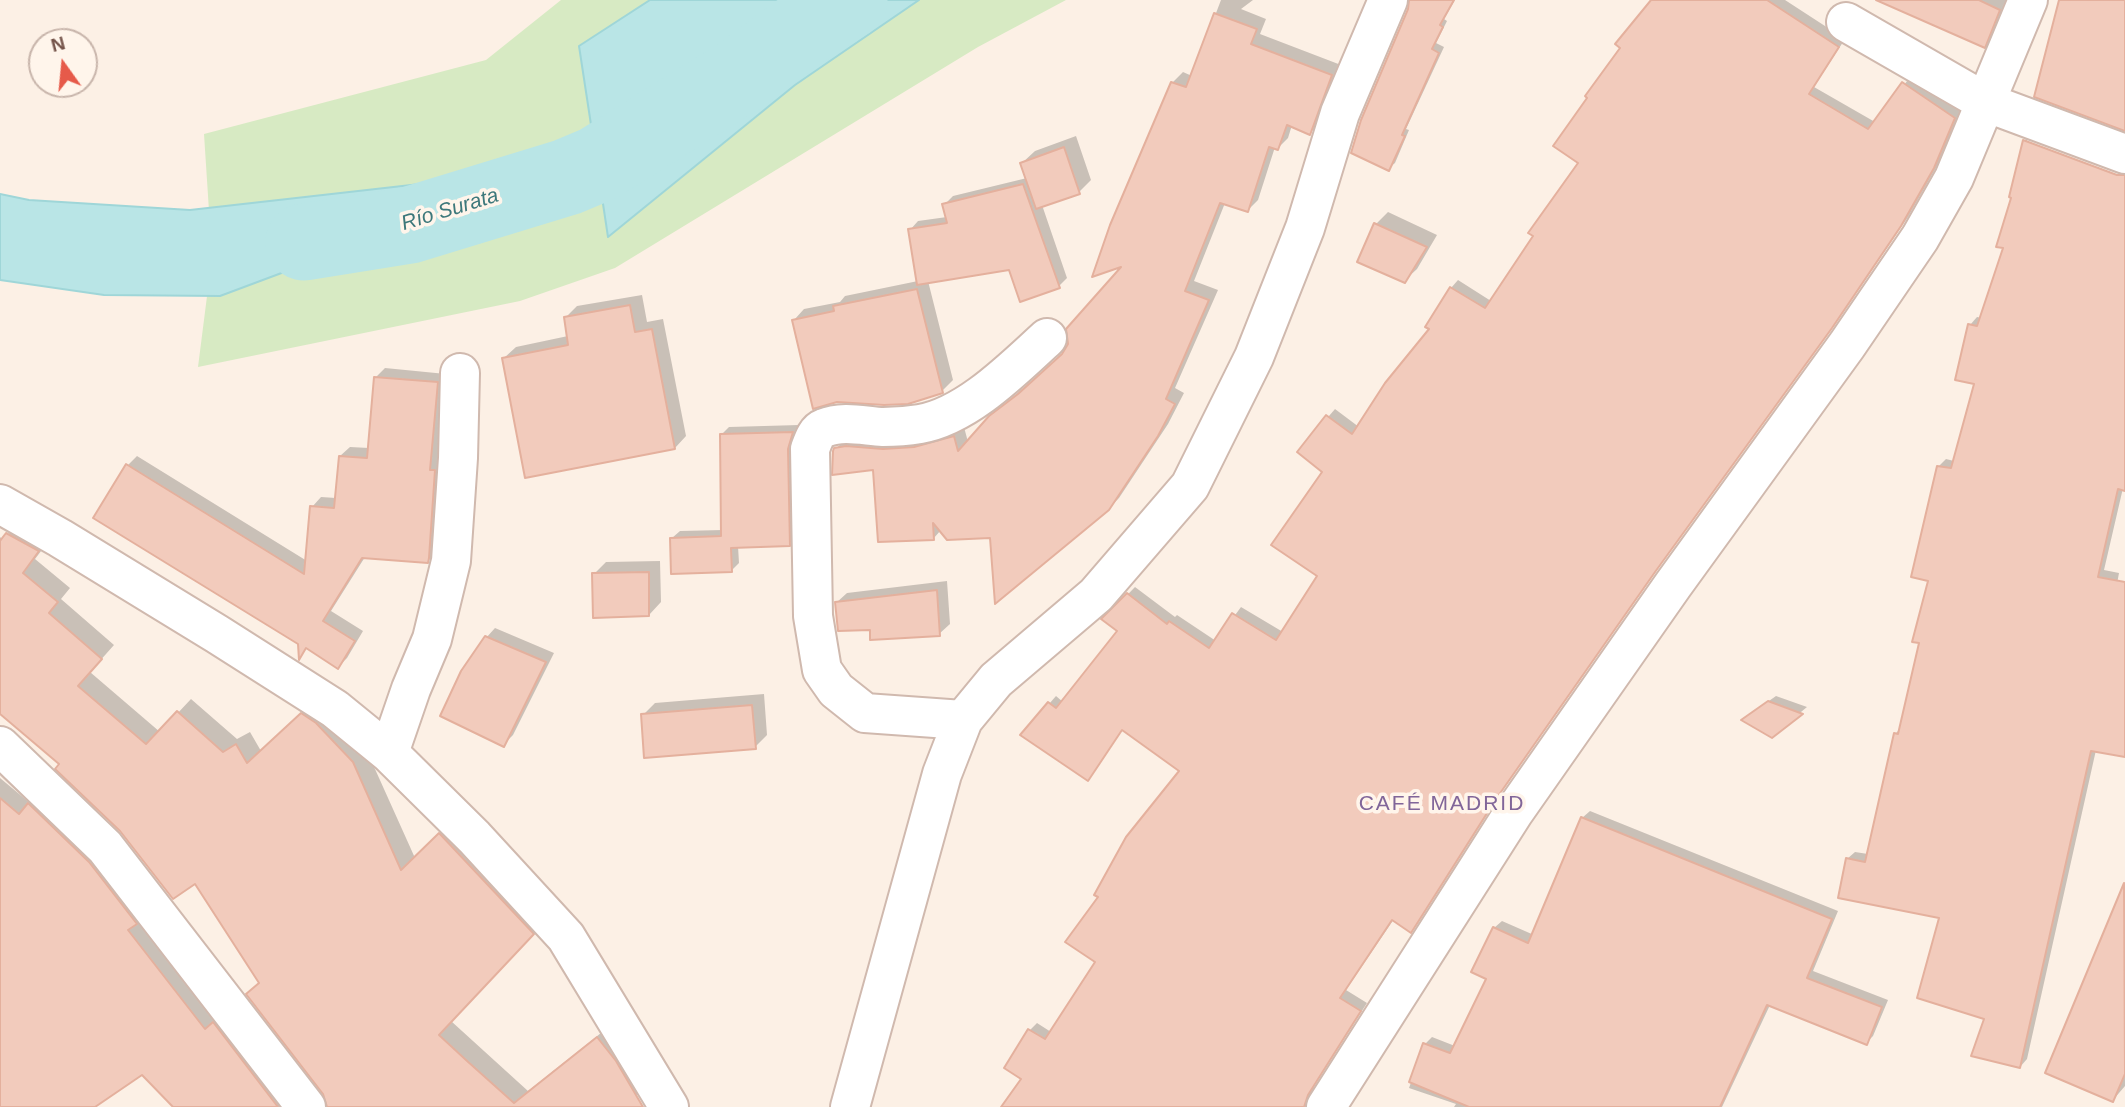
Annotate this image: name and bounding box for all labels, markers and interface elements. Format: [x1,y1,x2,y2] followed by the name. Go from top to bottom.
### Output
[28,28,98,98] north arrow
[49,32,67,56] text: N
[398,183,502,237] water label: Río Surata
[1360,791,1524,817] district label: CAFÉ MADRID

